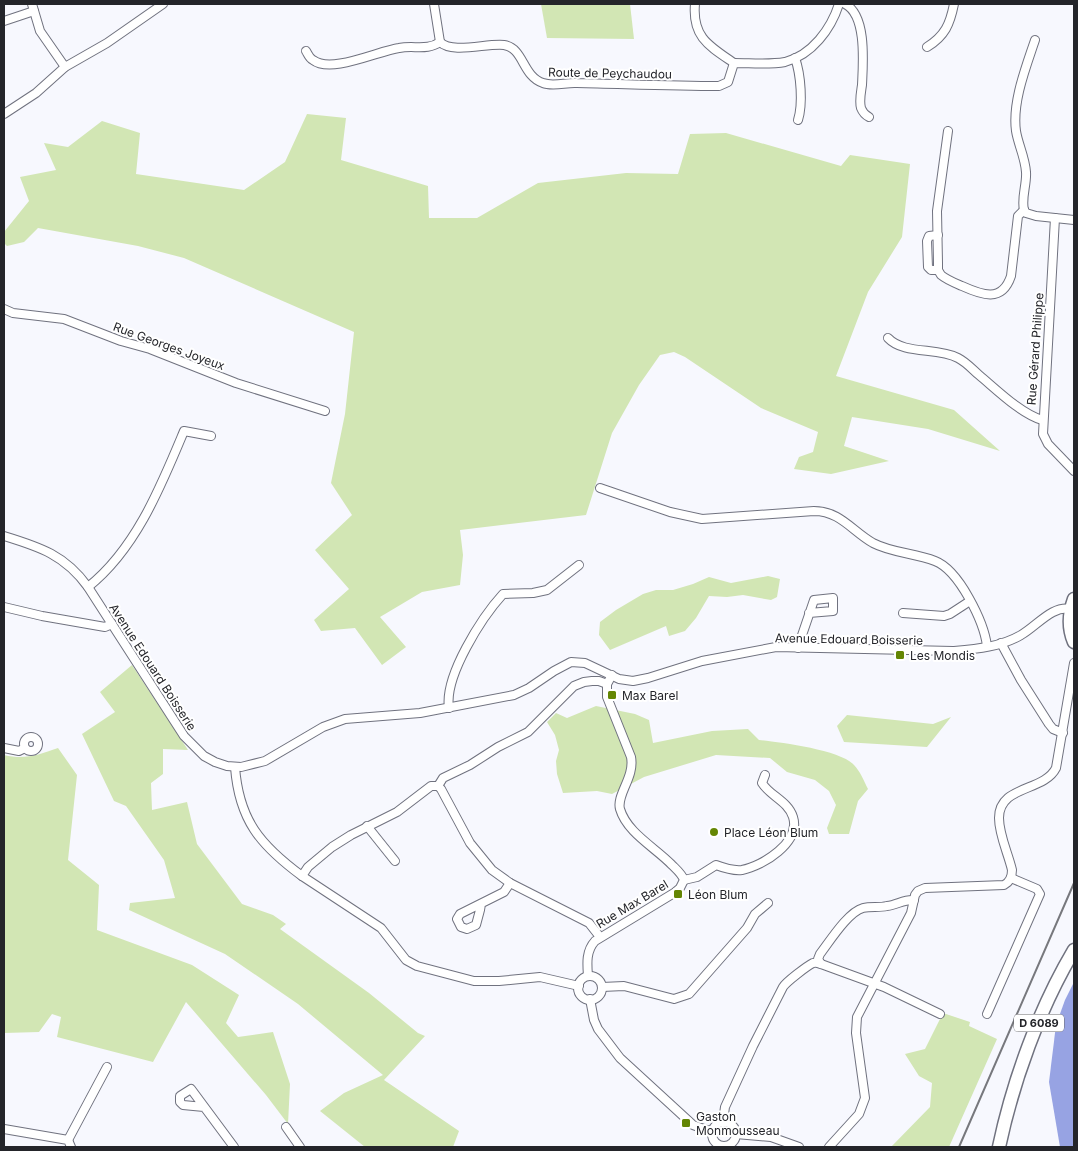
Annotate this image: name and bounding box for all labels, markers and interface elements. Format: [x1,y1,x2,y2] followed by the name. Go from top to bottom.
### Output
[548,64,672,82] street label: Route de Peychaudou
[1024,292,1046,406] street label: Rue Gérard Philippe
[111,319,227,373] street label: Rue Georges Joyeux
[106,601,200,733] street label: Avenue Edouard Boisserie
[775,630,923,648] street label: Avenue Edouard Boisserie
[910,648,975,663] place label: Les Mondis
[894,649,906,661] marker: Les Mondis
[622,688,678,703] place label: Max Barel
[606,689,618,701] marker: Max Barel
[724,825,818,840] place label: Place Léon Blum
[708,826,720,838] marker: Place Léon Blum
[593,877,671,931] street label: Rue Max Barel
[688,887,748,902] place label: Léon Blum
[672,888,684,900] marker: Léon Blum
[1014,1014,1064,1032] road number: D 6089
[696,1109,780,1138] place label: Gaston Monmousseau
[680,1117,692,1129] marker: Gaston Monmousseau

